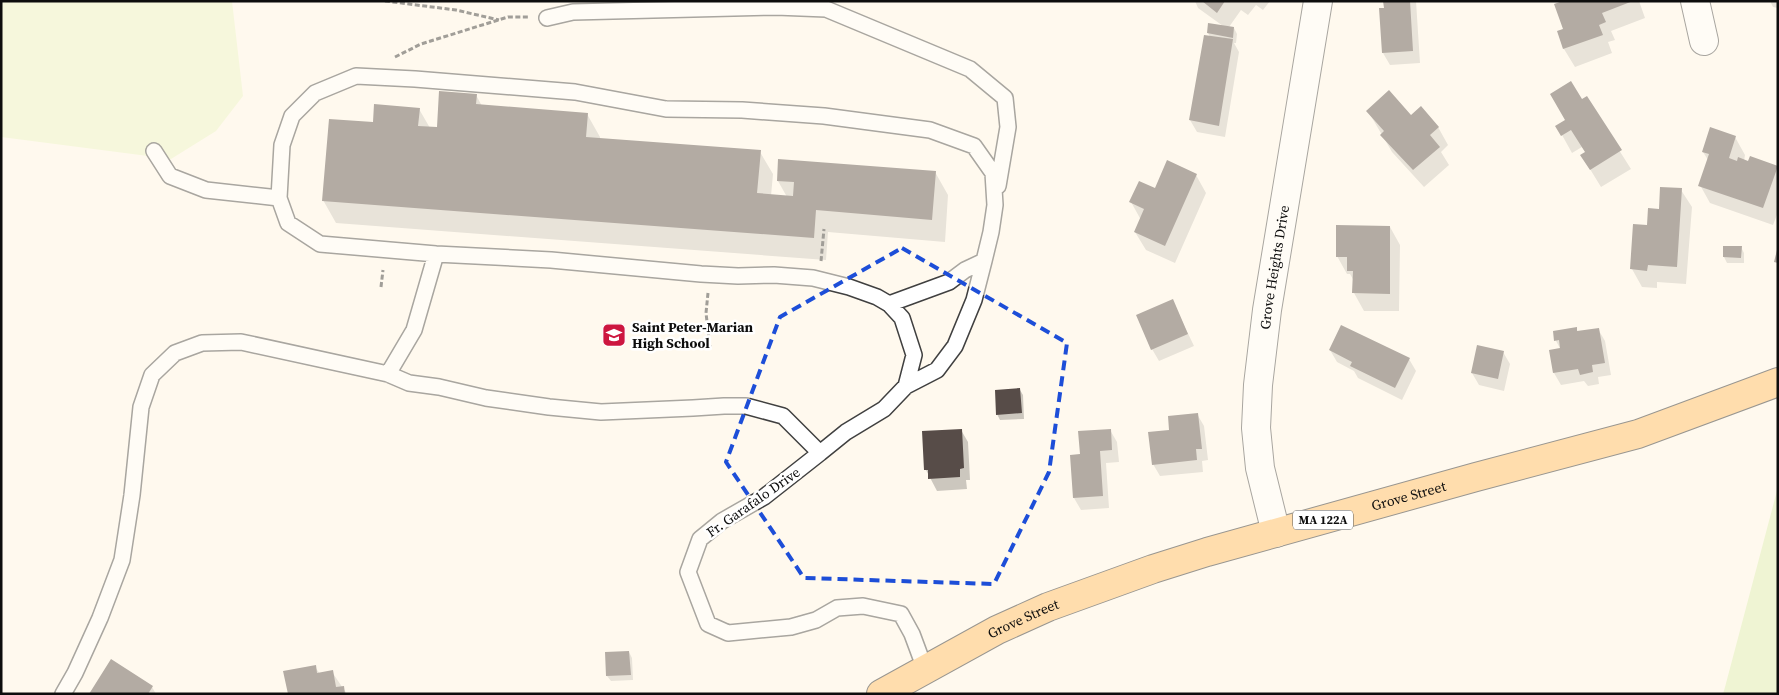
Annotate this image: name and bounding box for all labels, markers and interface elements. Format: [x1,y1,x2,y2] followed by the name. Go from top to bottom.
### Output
[1255,204,1294,331] street label: Grove Heights Drive
[632,317,754,353] place label: Saint Peter-Marian High School
[601,322,627,348] school or university icon: Saint Peter-Marian High School
[702,462,804,542] street label: Fr. Garafalo Drive
[1369,476,1449,516] street label: Grove Street
[1293,510,1353,530] road number: MA 122A
[984,594,1062,643] street label: Grove Street

